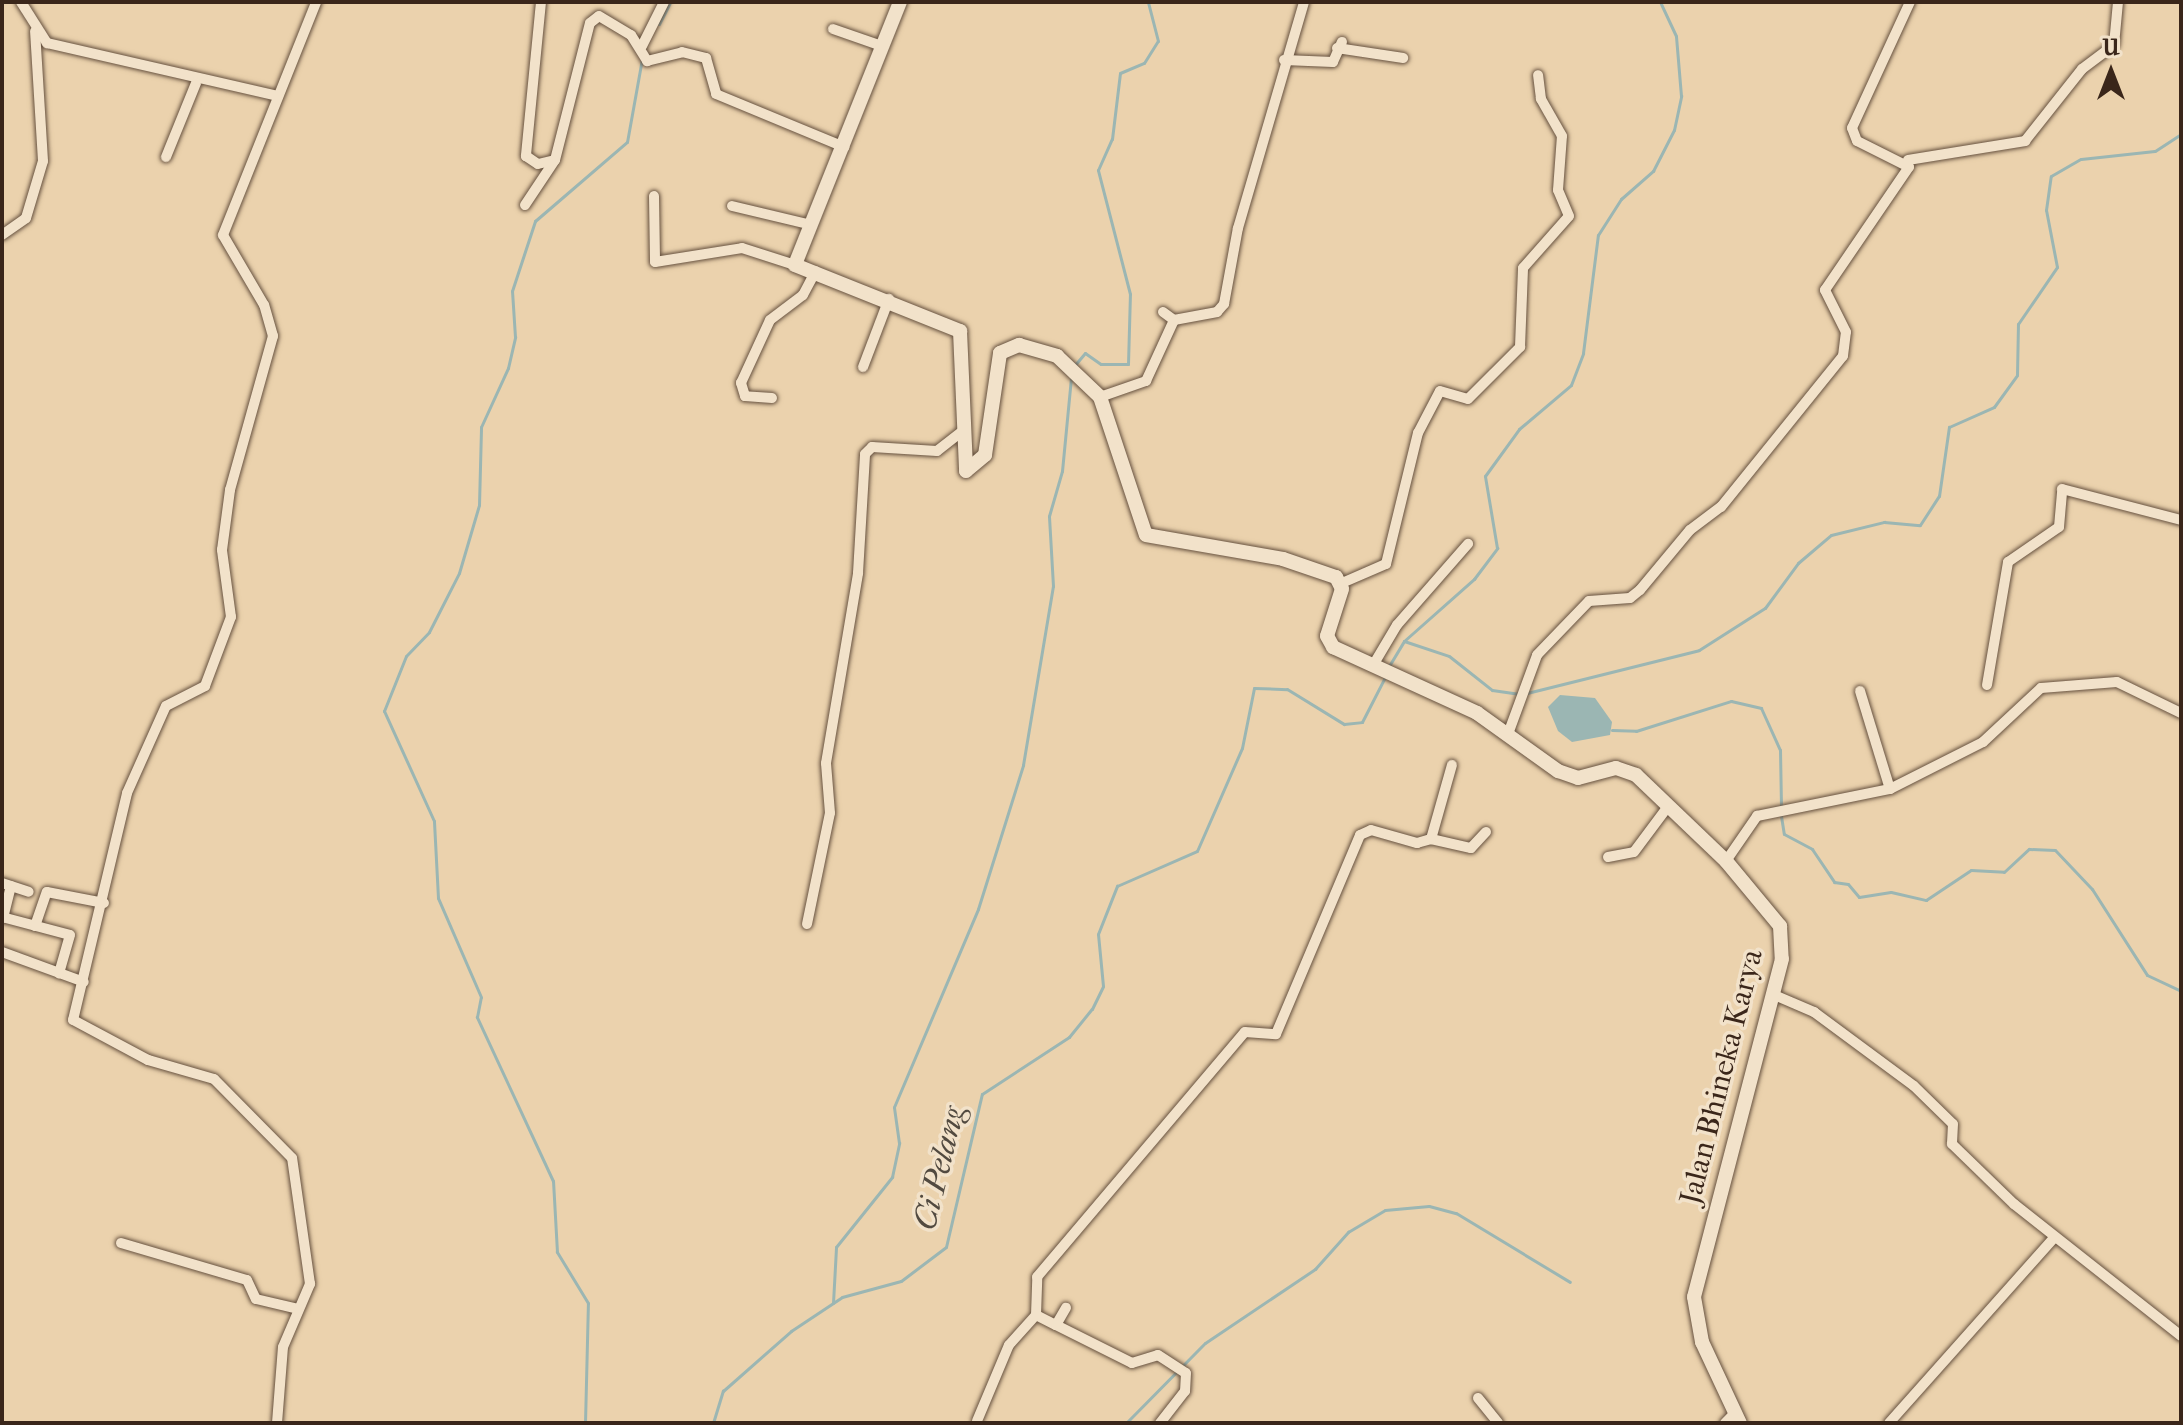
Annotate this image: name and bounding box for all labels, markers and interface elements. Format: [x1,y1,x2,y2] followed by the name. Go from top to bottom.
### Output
[2071,32,2151,112] north arrow
[2102,35,2120,61] text: U
[1673,946,1771,1208] street label: Jalan Bhineka Karya
[906,1102,974,1234] water label: Ci Pelang

